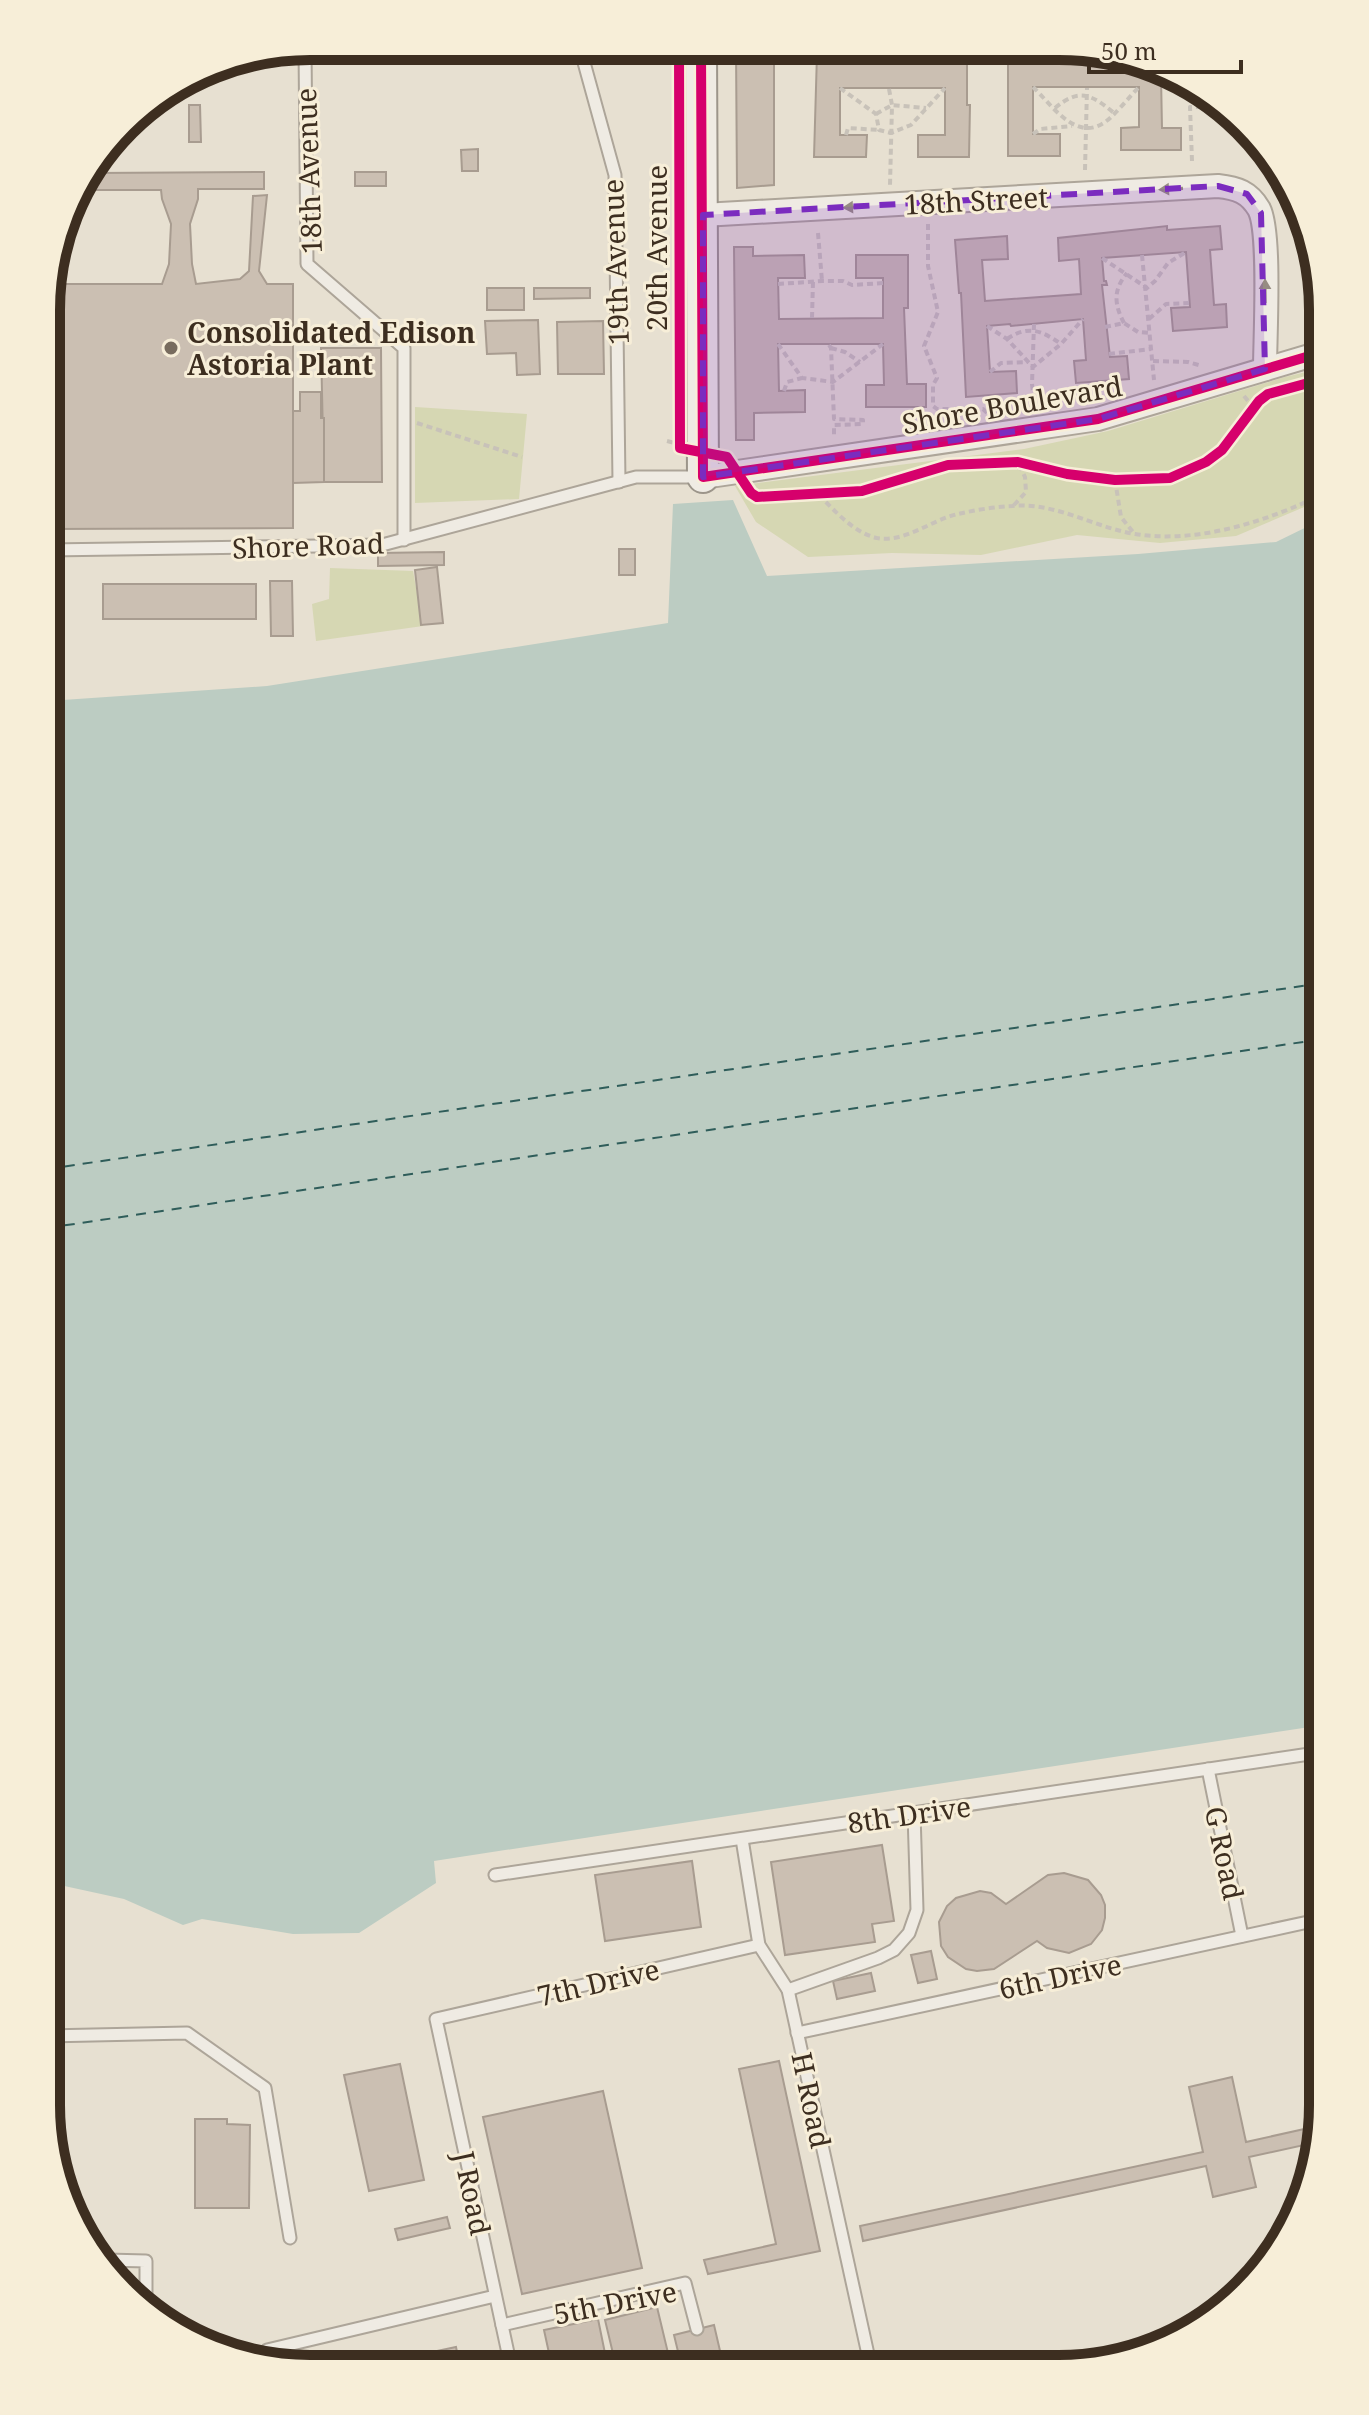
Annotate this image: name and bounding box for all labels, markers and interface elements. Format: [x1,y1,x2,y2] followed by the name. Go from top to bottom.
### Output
[1089,24,1241,74] scale bar
[1101,34,1157,67] text: 50 m
[286,87,330,255] street label: 18th Avenue
[637,165,675,331] street label: 20th Avenue
[903,177,1049,223] street label: 18th Street
[593,178,637,346] street label: 19th Avenue
[1158,183,1183,196] one-way arrow
[842,201,867,214] one-way arrow
[1259,278,1271,303] one-way arrow
[187,313,475,383] place label: Consolidated Edison Astoria Plant
[162,339,180,357] marker: Consolidated Edison Astoria Plant
[899,366,1125,442] street label: Shore Boulevard
[231,523,385,567] street label: Shore Road
[845,1787,973,1841] street label: 8th Drive
[1197,1803,1253,1903] street label: G Road
[995,1944,1125,2008] street label: 6th Drive
[533,1950,663,2014] street label: 7th Drive
[783,2049,841,2151] street label: H Road
[445,2147,500,2238] street label: J Road
[550,2271,680,2333] street label: 5th Drive

